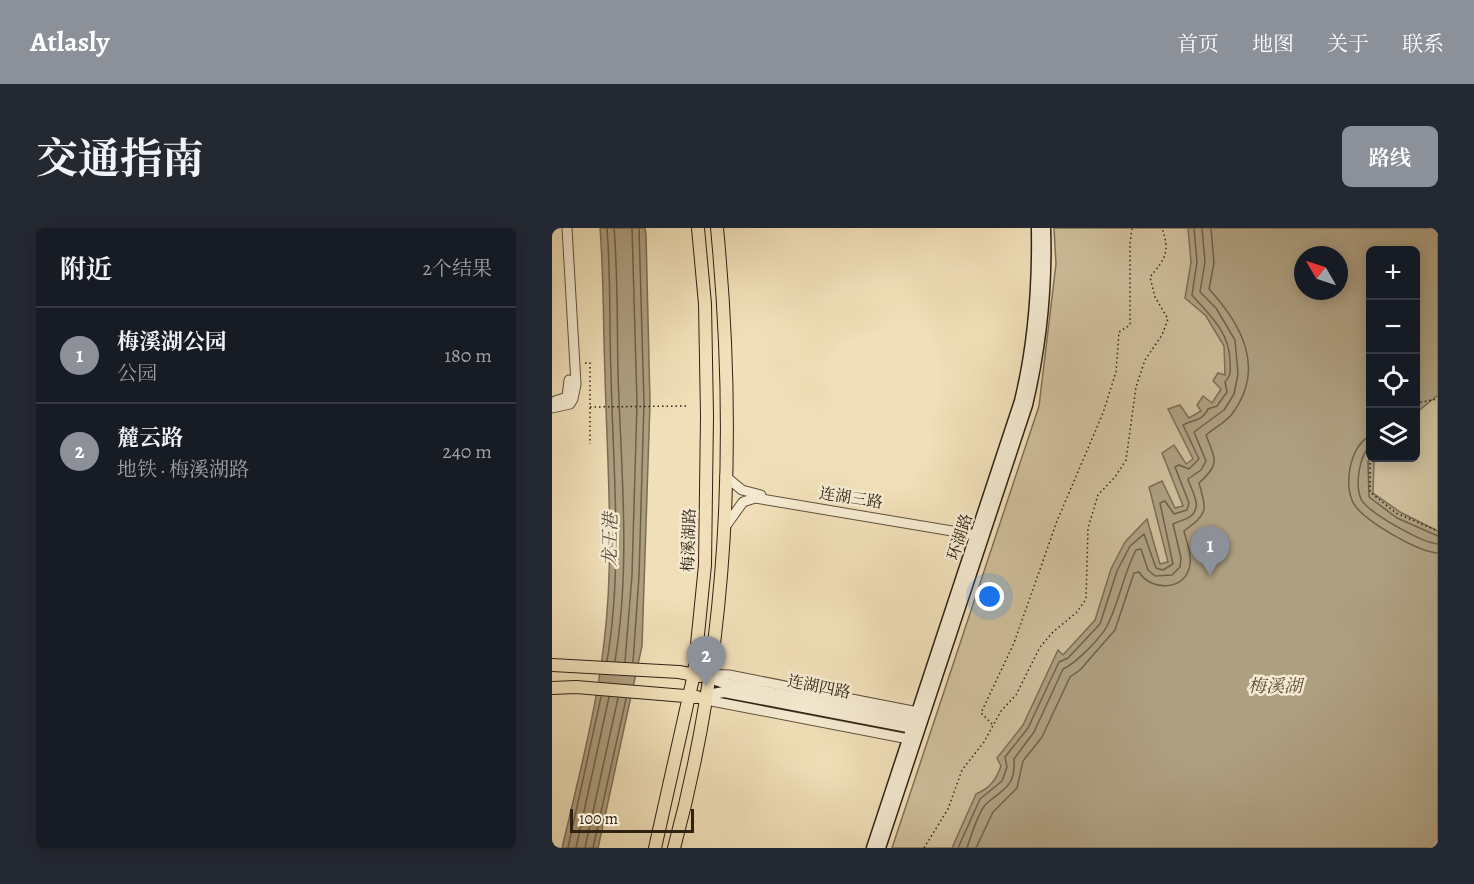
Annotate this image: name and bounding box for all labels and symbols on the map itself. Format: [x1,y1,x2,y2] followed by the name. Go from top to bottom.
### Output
[1294,246,1348,300] north arrow
[818,482,884,514] street label: 连湖三路
[677,508,701,572] street label: 梅溪湖路
[598,511,623,567] water label: 龙王港
[942,511,978,563] street label: 环湖路
[1190,526,1230,576] pin: 1
[975,582,1004,611] your location
[686,636,726,686] pin: 2
[785,670,853,704] street label: 连湖四路
[1248,674,1305,698] water label: 梅溪湖
[570,806,694,834] scale bar

